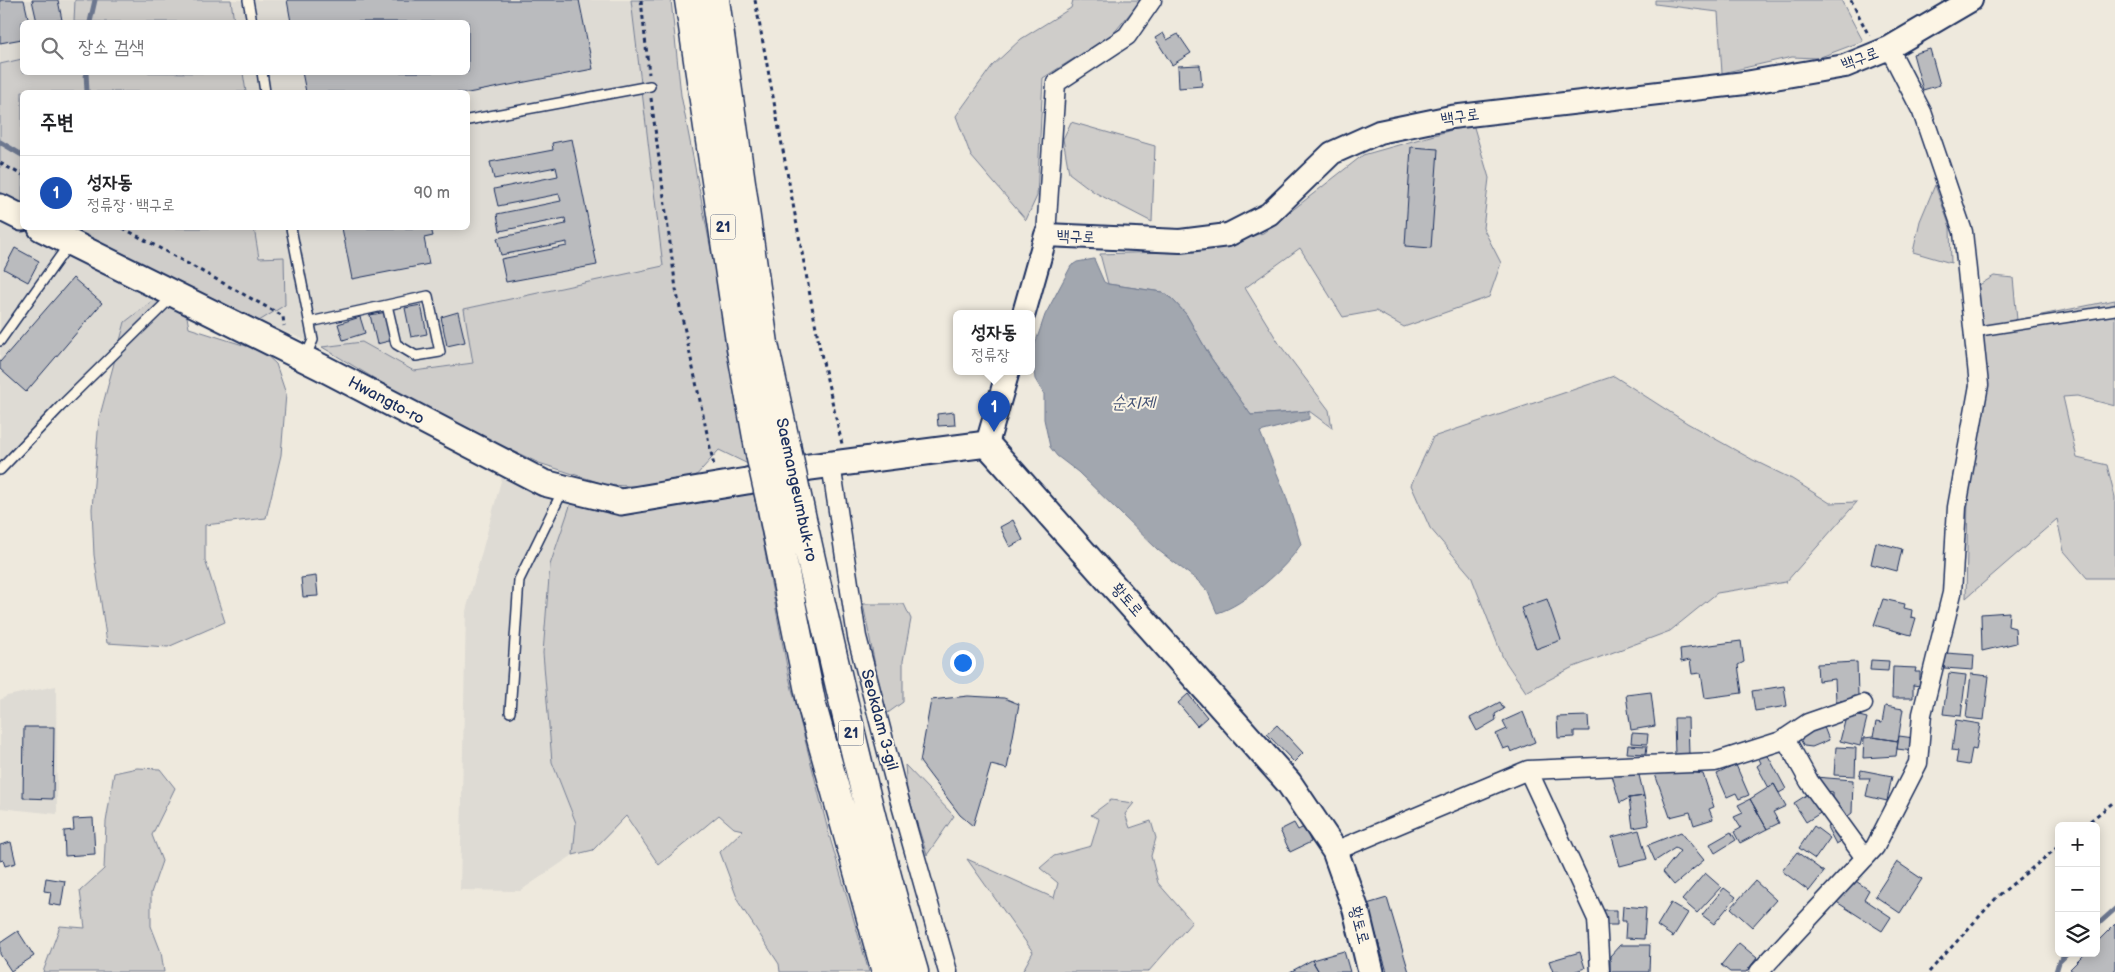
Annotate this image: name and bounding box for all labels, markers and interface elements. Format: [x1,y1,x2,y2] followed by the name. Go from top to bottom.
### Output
[20,20,470,75] search box
[38,34,66,62] icon: search
[78,36,144,59] text: 장소 검색
[1839,43,1881,75] street label: 백구로
[1440,105,1480,129] street label: 백구로
[40,110,74,135] text: 주변
[87,171,133,194] text: 성자동
[53,184,59,203] text: 1
[414,184,450,203] text: 90 m
[87,196,175,215] text: 정류장 · 백구로
[710,214,736,240] road number: 21
[1056,227,1096,247] street label: 백구로
[953,310,1035,375] popup
[971,321,1017,344] text: 성자동
[971,346,1010,365] text: 정류장
[345,373,427,429] street label: Hwangto-ro
[978,391,1010,432] pin: 1
[1111,392,1157,413] water label: 순지제
[771,416,821,564] street label: Saemangeumbuk-ro
[1107,579,1147,621] street label: 황토로
[950,650,976,676] your location
[856,667,902,773] street label: Seokdam 3-gil
[838,720,864,746] road number: 21
[2055,822,2100,957] map controls
[2055,822,2100,867] button: +
[2055,867,2100,912] button: −
[1345,904,1373,946] street label: 황토로
[2055,912,2100,957] button: layers

